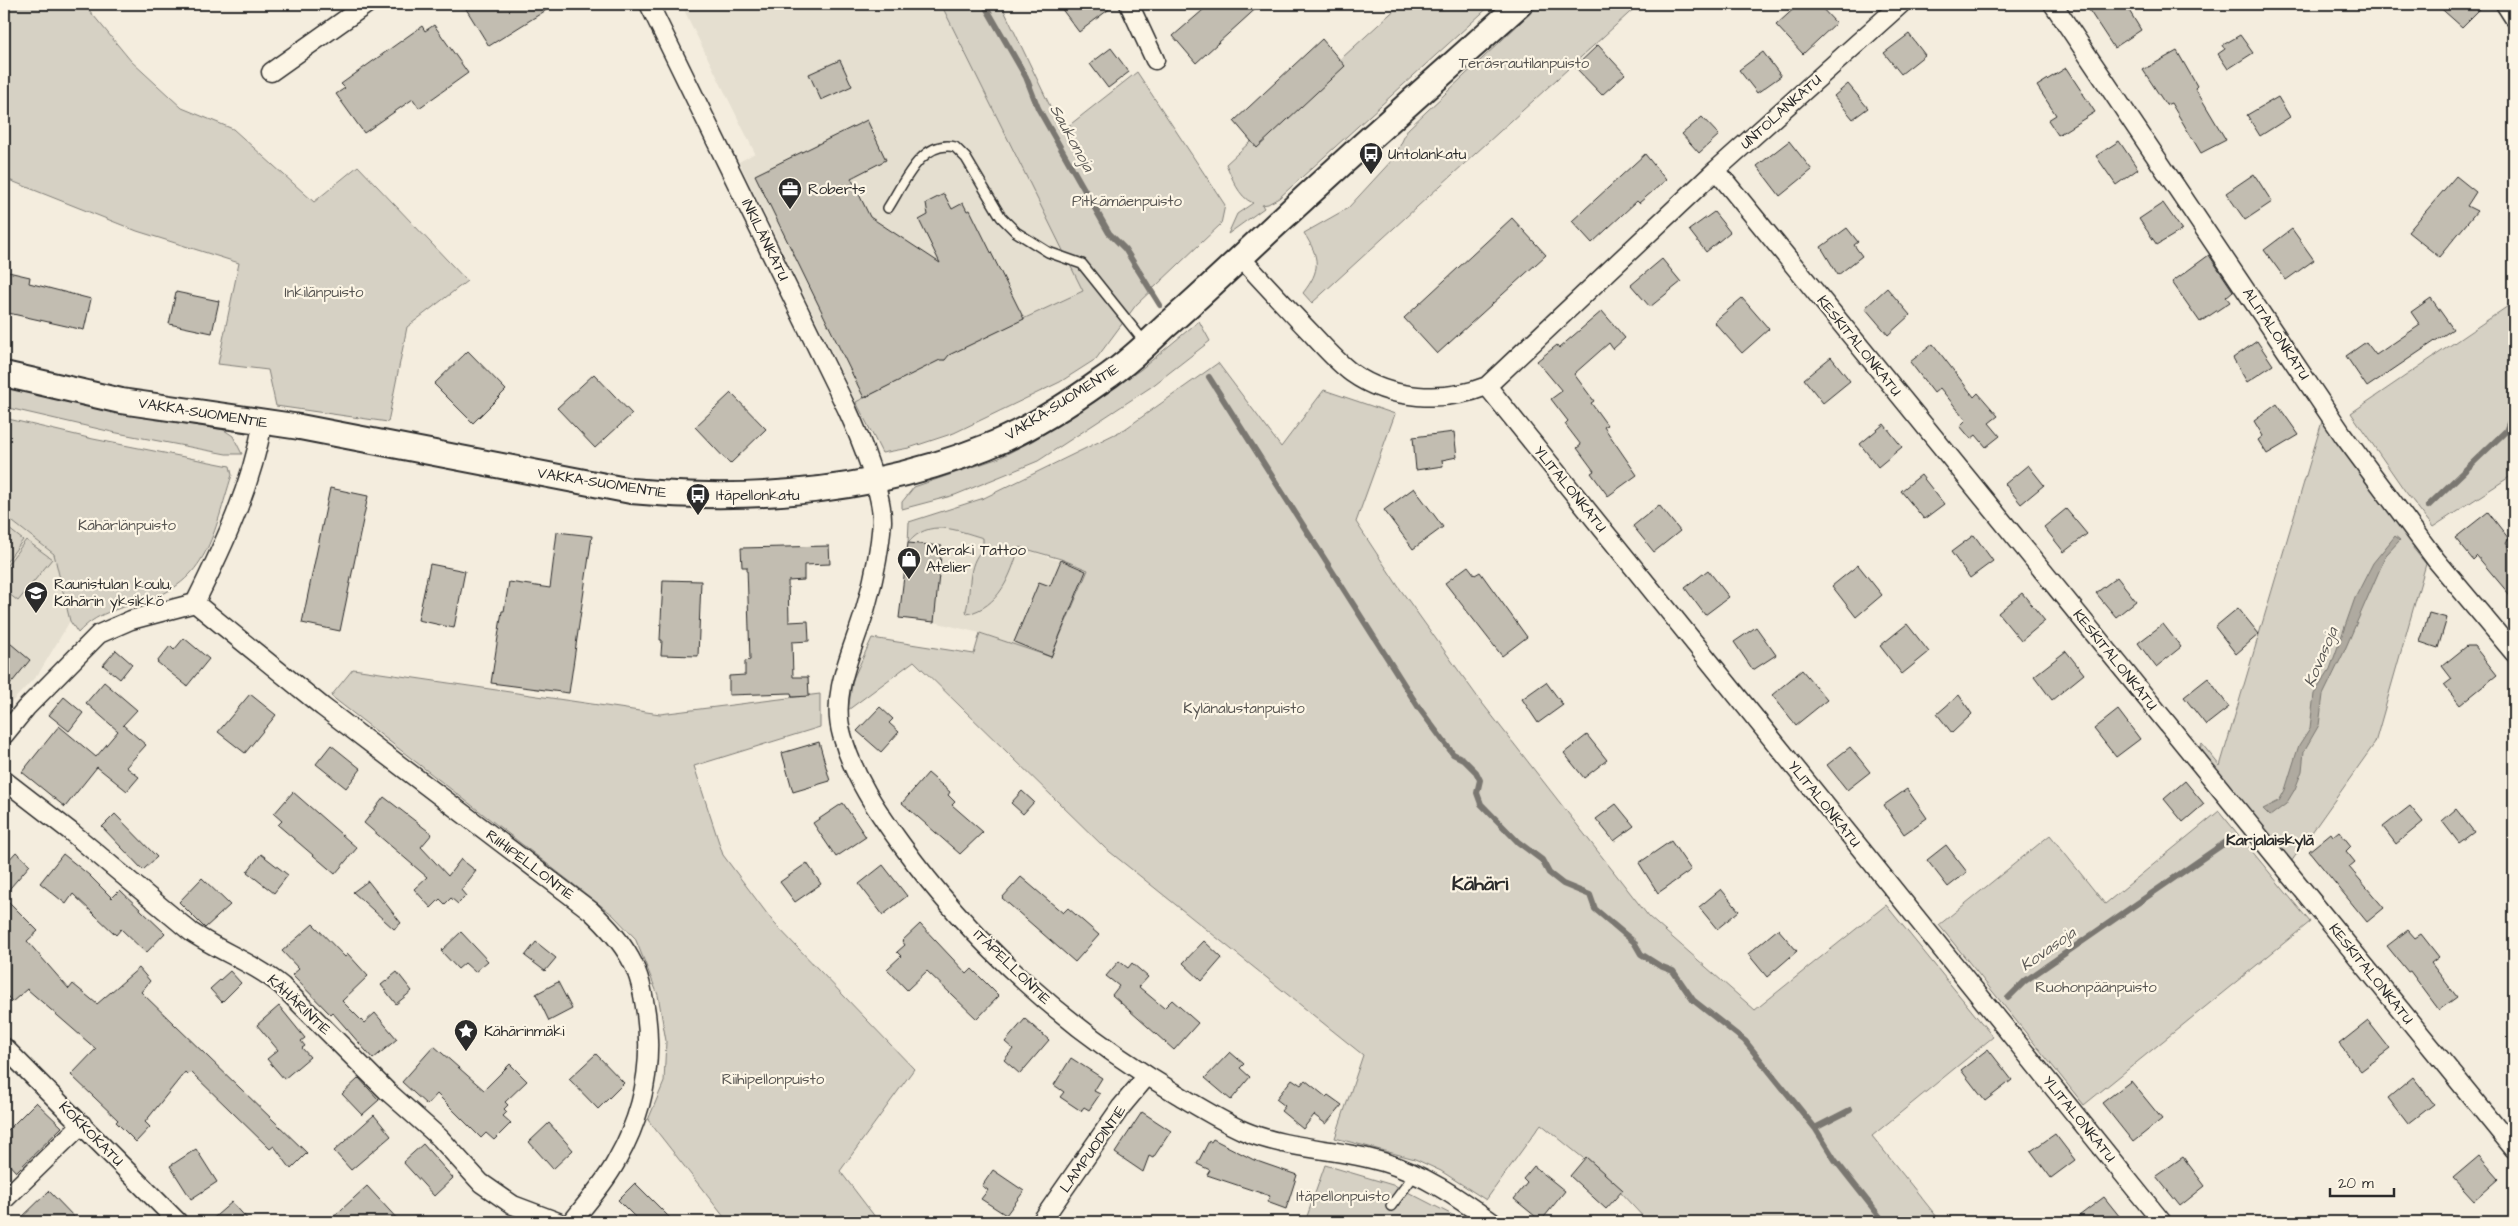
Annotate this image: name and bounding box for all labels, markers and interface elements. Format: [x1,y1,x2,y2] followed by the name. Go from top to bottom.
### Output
[1459,53,1590,74] park label: Teräsrautilanpuisto
[1736,70,1826,154] street label: UNTOLANKATU
[1045,101,1100,176] water label: Saukonoja
[1358,141,1384,175] bus stop icon: Untolankatu
[1388,144,1467,165] place label: Untolankatu
[777,176,803,210] office icon: Roberts
[808,179,866,200] place label: Roberts
[1072,191,1183,212] park label: Pitkämäenpuisto
[736,195,794,285] street label: INKILÄNKATU
[284,282,364,303] park label: Inkilänpuisto
[2237,284,2315,384] street label: ALITALONKATU
[1812,291,1906,401] street label: KESKITALONKATU
[1001,358,1123,446] street label: VAKKA-SUOMENTIE
[137,392,269,434] street label: VAKKA-SUOMENTIE
[1529,441,1611,537] street label: YLITALONKATU
[536,462,668,504] street label: VAKKA-SUOMENTIE
[685,482,711,516] bus stop icon: Itäpellonkatu
[716,485,800,506] place label: Itäpellonkatu
[78,515,176,536] park label: Kähärlänpuisto
[926,540,1026,578] place label: Meraki Tattoo Atelier
[896,546,922,580] shop icon: Meraki Tattoo Atelier
[54,574,172,613] place label: Raunistulan koulu, Kähärin yksikkö
[23,580,49,614] school or university icon: Raunistulan koulu, Kähärin yksikkö
[2068,605,2162,715] street label: KESKITALONKATU
[2299,623,2344,690] water label: Kovasoja
[1183,698,1305,720] park label: Kylänalustanpuisto
[1783,756,1865,852] street label: YLITALONKATU
[481,825,579,905] street label: RIIHIPELLONTIE
[2226,829,2315,852] district label: Karjalaiskylä
[1452,870,1509,898] district label: Kähäri
[2324,919,2418,1029] street label: KESKITALONKATU
[2016,921,2081,976] water label: Kovasoja
[969,925,1055,1010] street label: ITÄPELLONTIE
[262,970,336,1040] street label: KÄHÄRINTIE
[2035,977,2157,998] park label: Ruohonpäänpuisto
[453,1018,479,1052] place icon: Kähärinmäki
[484,1021,565,1042] place label: Kähärinmäki
[722,1069,825,1090] park label: Riihipellonpuisto
[2038,1071,2120,1167] street label: YLITALONKATU
[54,1097,128,1171] street label: KOKKOKATU
[1055,1101,1131,1197] street label: LAMPUODINTIE
[2330,1166,2394,1198] scale bar
[2338,1173,2374,1194] text: 20 m
[1296,1186,1390,1207] park label: Itäpellonpuisto

